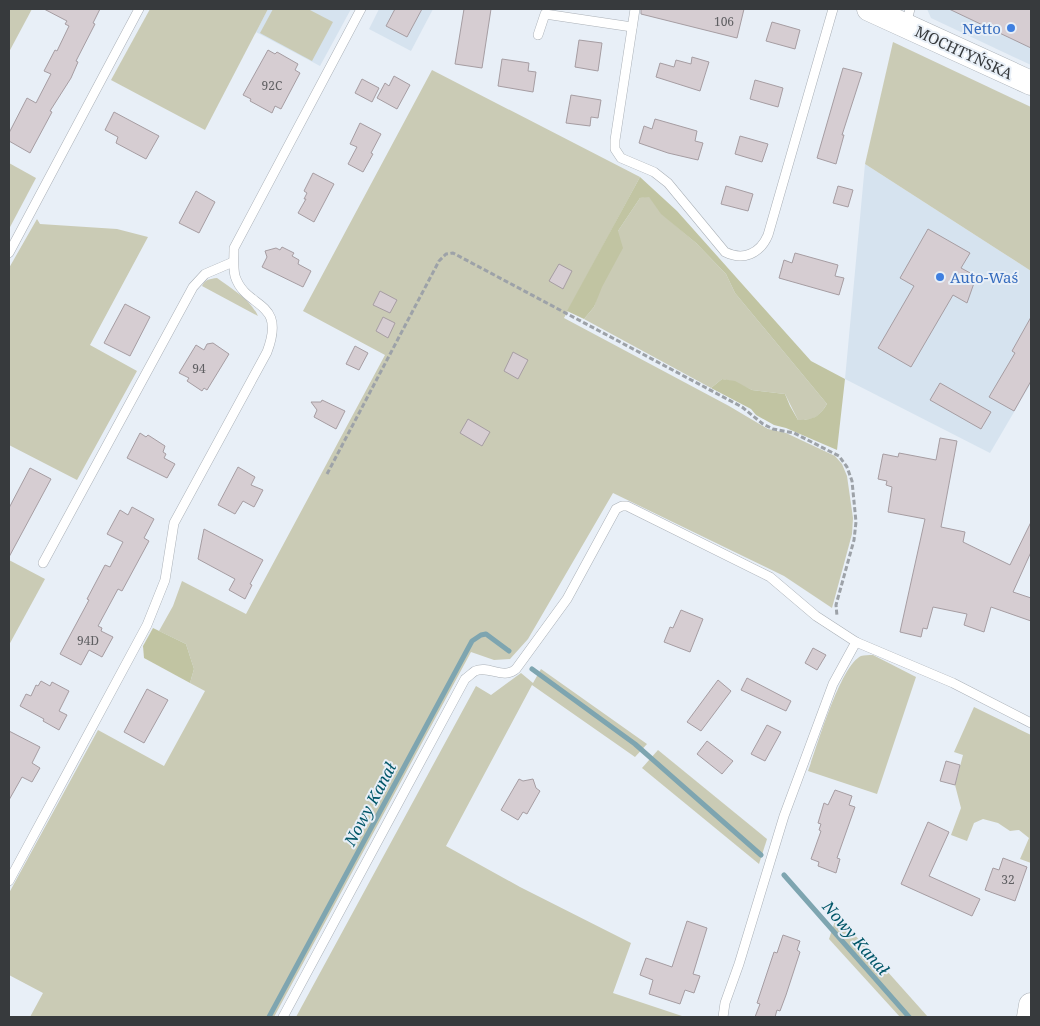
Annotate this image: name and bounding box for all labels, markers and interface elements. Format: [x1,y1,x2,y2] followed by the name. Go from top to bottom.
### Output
[714,13,734,30] house number: 106
[962,18,1001,38] place label: Netto
[912,21,1016,84] street label: MOCHTYŃSKA
[1005,22,1017,34] marker: Netto
[262,77,282,94] house number: 92C
[950,267,1018,287] place label: Auto-Waś
[934,271,946,283] marker: Auto-Waś
[192,360,206,377] house number: 94
[77,632,99,649] house number: 94D
[338,758,402,850] water label: Nowy Kanał
[1001,871,1015,888] house number: 32
[817,895,895,980] water label: Nowy Kanał

